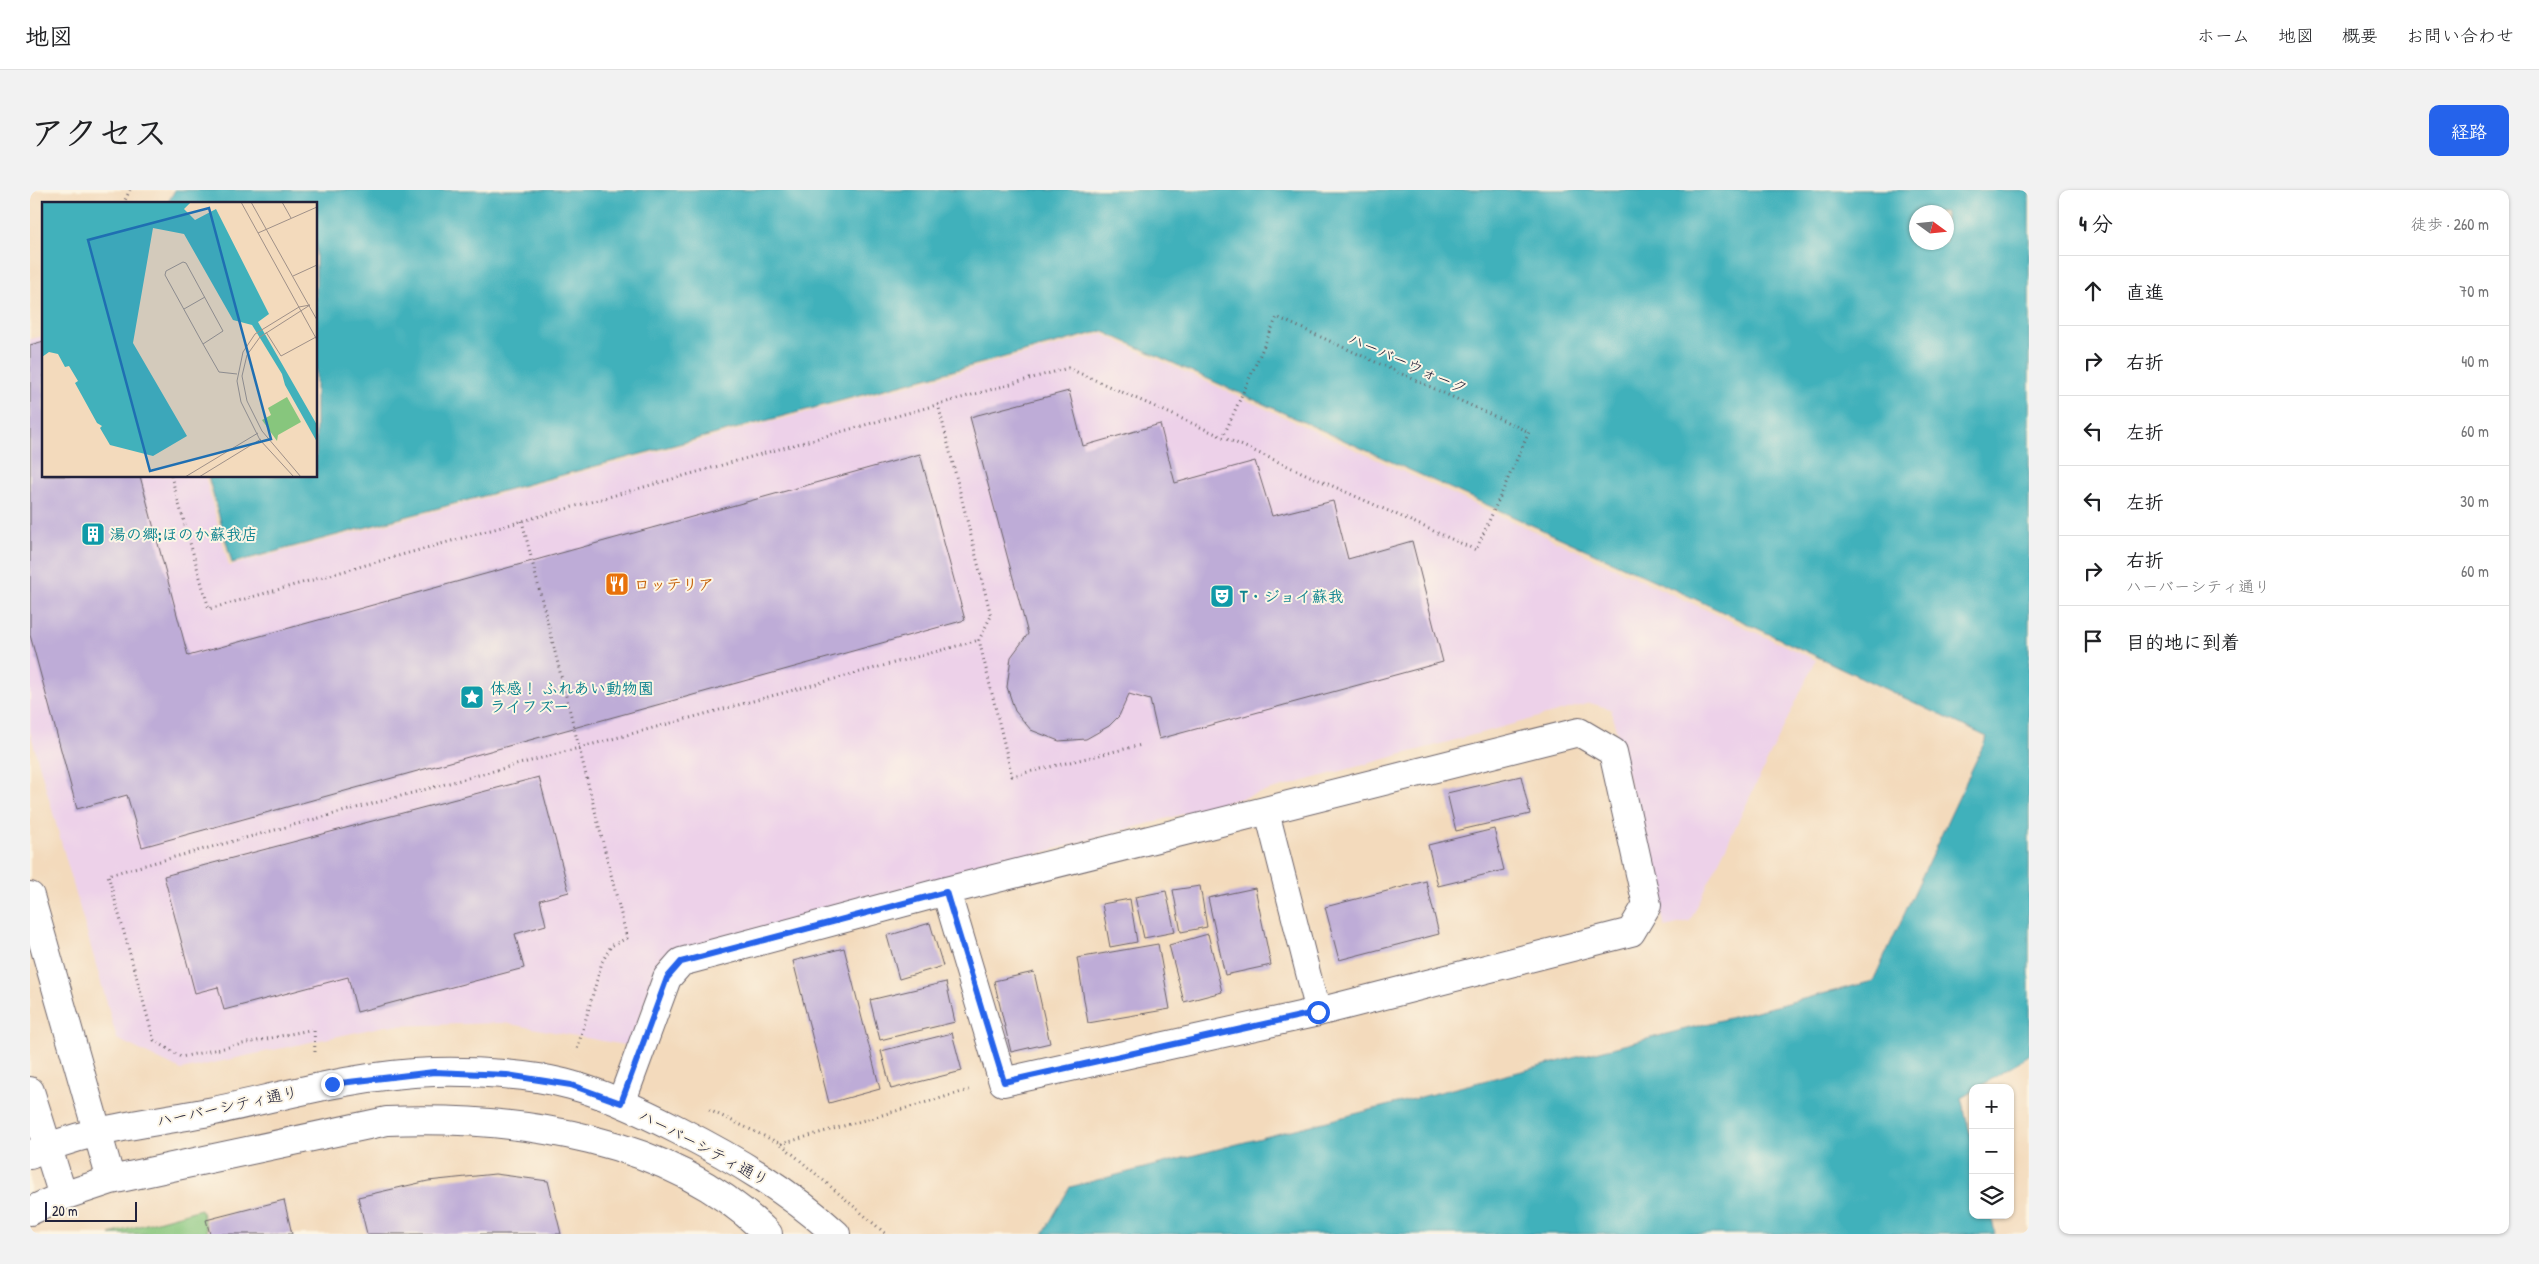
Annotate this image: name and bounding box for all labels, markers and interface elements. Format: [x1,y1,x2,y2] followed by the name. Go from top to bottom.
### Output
[25,20,73,52] text: 地図
[2197,23,2250,48] text: ホーム
[2278,23,2314,48] text: 地図
[2342,23,2378,48] text: 概要
[2406,23,2514,48] text: お問い合わせ
[2429,105,2509,156] button: 経路
[30,109,168,156] text: アクセス
[42,202,318,478] inset map
[1909,205,1954,250] north arrow
[2079,209,2113,238] text: 4 分
[2411,213,2489,235] text: 徒歩 · 260 m
[2079,277,2107,305] icon: ahead
[2126,279,2164,305] text: 直進
[2459,280,2489,302] text: 70 m
[1345,327,1471,399] street label: ハーバーウォーク
[2079,347,2107,375] icon: right
[2126,349,2164,375] text: 右折
[2461,350,2489,372] text: 40 m
[2079,417,2107,445] icon: left
[2126,419,2164,445] text: 左折
[2461,420,2489,442] text: 60 m
[2079,487,2107,515] icon: left
[2126,489,2164,515] text: 左折
[2460,490,2489,512] text: 30 m
[80,521,106,547] building icon: 湯の郷;ほのか蘇我店
[110,523,258,545] place label: 湯の郷;ほのか蘇我店
[2126,547,2164,573] text: 右折
[2079,557,2107,585] icon: right
[2461,560,2489,582] text: 60 m
[604,571,630,597] restaurant icon: ロッテリア
[634,573,714,595] place label: ロッテリア
[2126,575,2270,597] text: ハーバーシティ通り
[1209,583,1235,609] theatre icon: T・ジョイ蘇我
[1239,585,1344,607] place label: T・ジョイ蘇我
[2079,627,2107,655] icon: arrive
[2126,629,2240,655] text: 目的地に到着
[490,677,654,717] place label: 体感！ ふれあい動物園 ライフズー
[459,684,485,710] place icon: 体感！ ふれあい動物園 ライフズー
[1307,1001,1330,1024] route start
[321,1073,344,1096] route end
[154,1080,300,1132] street label: ハーバーシティ通り
[1969,1084,2014,1219] map controls
[1969,1084,2014,1129] button: +
[635,1103,773,1191] street label: ハーバーシティ通り
[1969,1129,2014,1174] button: −
[1969,1174,2014,1219] button: layers
[45,1199,138,1222] scale bar
[52,1201,78,1220] text: 20 m

